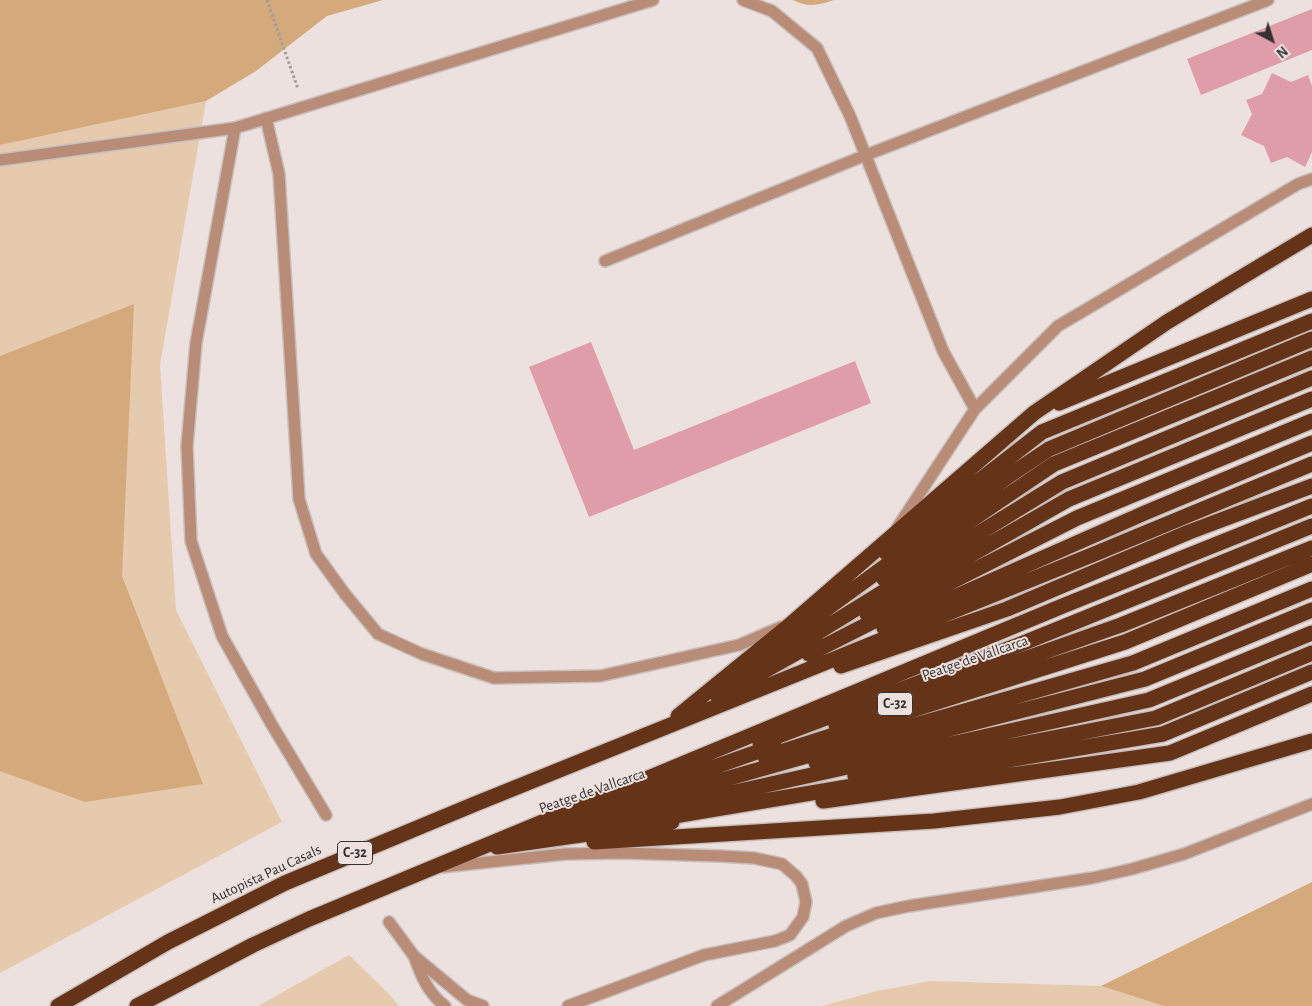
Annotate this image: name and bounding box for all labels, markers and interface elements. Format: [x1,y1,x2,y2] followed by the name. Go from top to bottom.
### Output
[1247,15,1297,65] north arrow
[1273,43,1290,60] text: N
[920,631,1030,685] street label: Peatge de Vallcarca
[878,692,912,716] road number: C-32
[537,764,647,818] street label: Peatge de Vallcarca
[208,841,324,907] street label: Autopista Pau Casals
[338,841,372,864] road number: C-32

